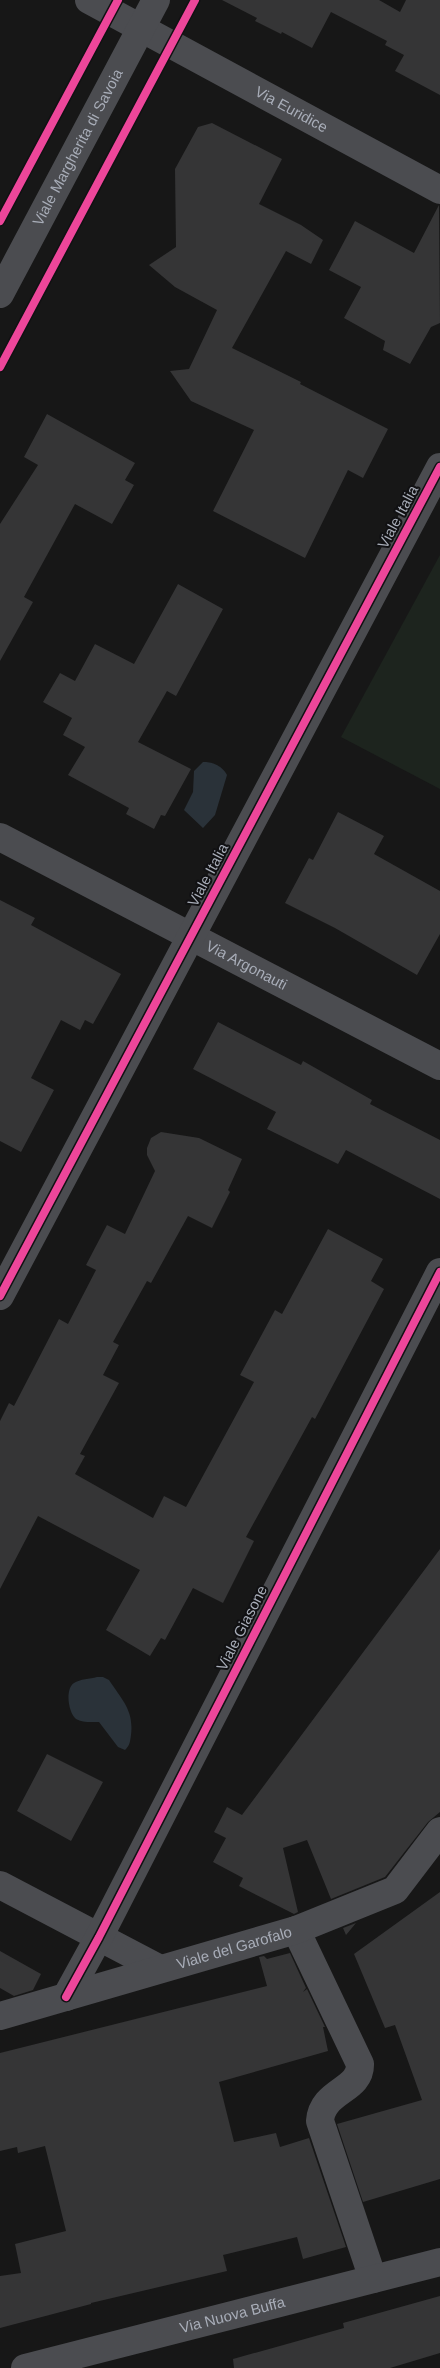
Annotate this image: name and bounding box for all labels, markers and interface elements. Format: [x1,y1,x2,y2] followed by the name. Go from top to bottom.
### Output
[29,65,126,228] street label: Viale Margherita di Savoia
[252,83,331,136] street label: Via Euridice
[374,482,422,551] street label: Viale Italia
[184,840,232,909] street label: Viale Italia
[203,937,290,993] street label: Via Argonauti
[213,1582,270,1673] street label: Viale Giasone
[175,1923,294,1972] street label: Viale del Garofalo
[178,2293,287,2336] street label: Via Nuova Buffa

